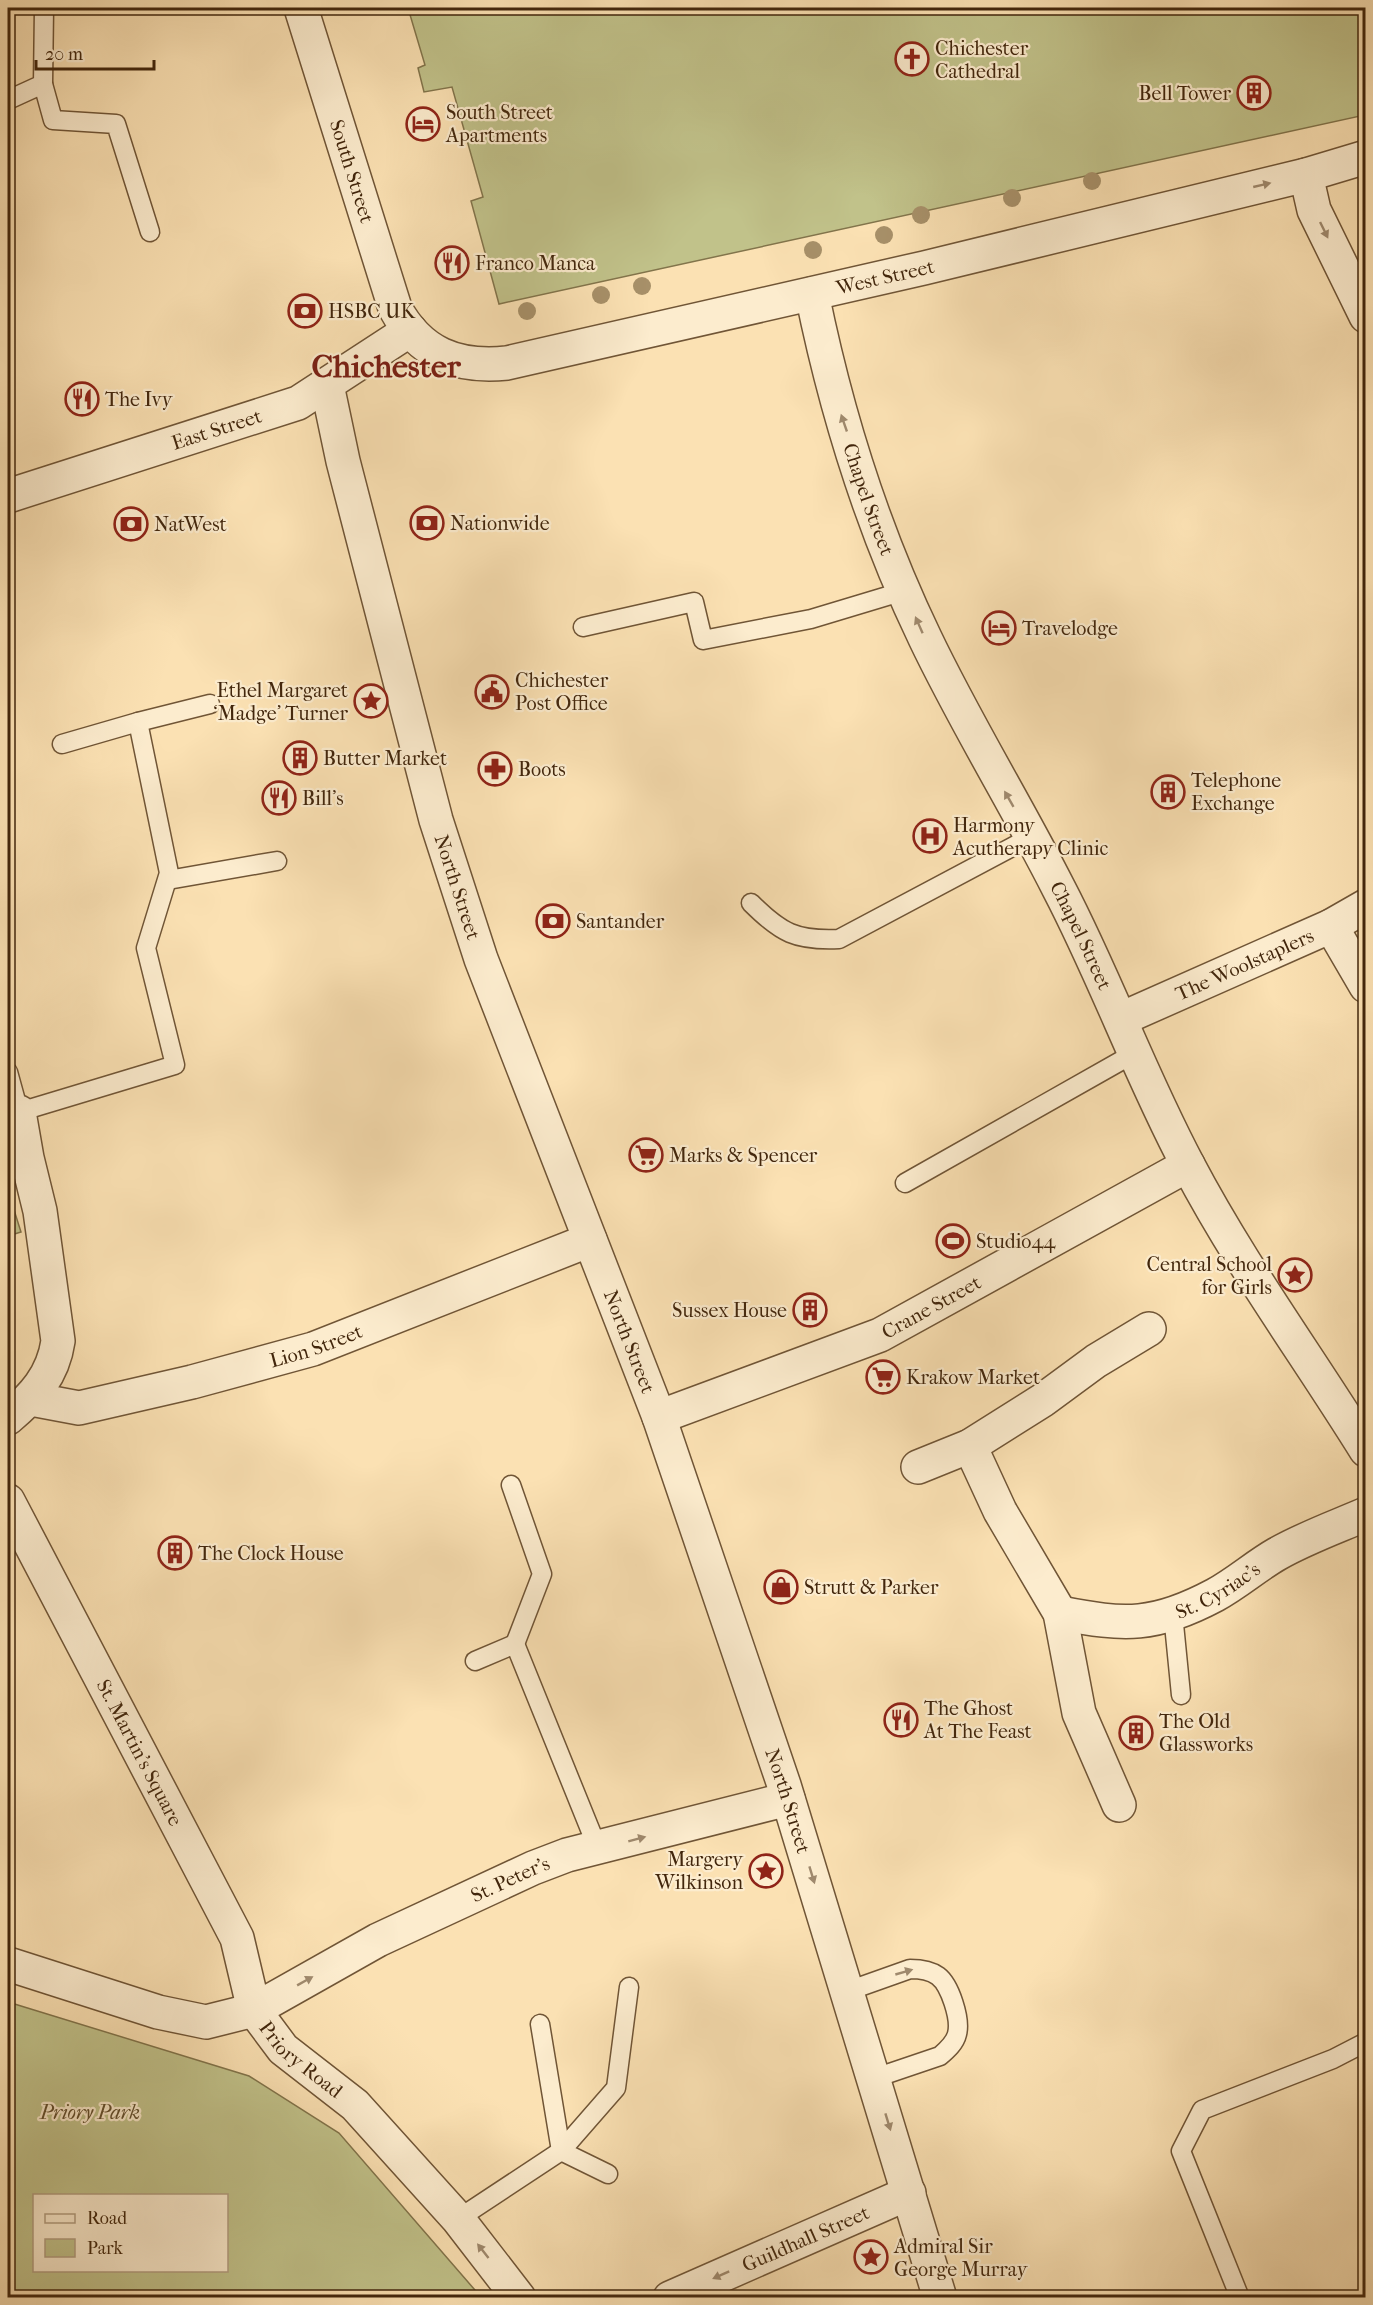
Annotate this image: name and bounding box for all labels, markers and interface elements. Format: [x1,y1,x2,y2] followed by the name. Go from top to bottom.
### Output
[36,33,154,71] scale bar
[935,37,1029,83] place label: Chichester Cathedral
[894,41,930,77] church icon: Chichester Cathedral
[45,44,83,65] text: 20 m
[1236,75,1272,111] building icon: Bell Tower
[1139,82,1231,105] place label: Bell Tower
[445,101,553,147] place label: South Street Apartments
[405,106,441,142] hotel icon: South Street Apartments
[325,117,379,226] street label: South Street
[1252,180,1271,189] one-way arrow
[1320,222,1329,239] one-way arrow
[434,245,470,281] restaurant icon: Franco Manca
[475,252,596,275] place label: Franco Manca
[833,255,937,300] street label: West Street
[287,293,323,329] bank icon: HSBC UK
[328,300,416,323] place label: HSBC UK
[311,348,462,385] district label: Chichester
[64,381,100,417] restaurant icon: The Ivy
[105,388,174,411] place label: The Ivy
[169,404,265,455] street label: East Street
[839,414,848,432] one-way arrow
[838,440,899,559] street label: Chapel Street
[409,505,445,541] bank icon: Nationwide
[113,506,149,542] bank icon: NatWest
[450,512,550,535] place label: Nationwide
[154,513,227,536] place label: NatWest
[981,610,1017,646] hotel icon: Travelodge
[914,616,924,634] one-way arrow
[1022,617,1118,640] place label: Travelodge
[515,669,609,715] place label: Chichester Post Office
[474,674,510,710] public building icon: Chichester Post Office
[214,679,348,725] place label: Ethel Margaret ‘Madge’ Turner
[353,683,389,719] place icon: Ethel Margaret ‘Madge’ Turner
[282,740,318,776] building icon: Butter Market
[323,747,447,770] place label: Butter Market
[477,751,513,787] pharmacy icon: Boots
[518,758,566,781] place label: Boots
[1191,769,1281,815] place label: Telephone Exchange
[1150,774,1186,810] building icon: Telephone Exchange
[261,780,297,816] restaurant icon: Bill's
[302,787,344,810] place label: Bill's
[1004,790,1014,807] one-way arrow
[952,814,1109,860] place label: Harmony Acutherapy Clinic
[912,818,948,854] hospital icon: Harmony Acutherapy Clinic
[430,832,485,943] street label: North Street
[1045,878,1116,993] street label: Chapel Street
[535,903,571,939] bank icon: Santander
[576,910,665,933] place label: Santander
[1172,924,1317,1005] street label: The Woolstaplers
[628,1137,664,1173] supermarket icon: Marks & Spencer
[669,1144,818,1167] place label: Marks & Spencer
[935,1223,971,1259] sports icon: Studio44
[976,1230,1056,1253] place label: Studio44
[1147,1253,1272,1299] place label: Central School for Girls
[1277,1257,1313,1293] place icon: Central School for Girls
[878,1271,985,1344] street label: Crane Street
[599,1287,660,1397] street label: North Street
[792,1292,828,1328] building icon: Sussex House
[672,1299,787,1322] place label: Sussex House
[267,1320,366,1372] street label: Lion Street
[865,1359,901,1395] supermarket icon: Krakow Market
[906,1366,1040,1389] place label: Krakow Market
[157,1535,193,1571] building icon: The Clock House
[198,1542,344,1565] place label: The Clock House
[1172,1557,1265,1624] street label: St. Cyriac's
[763,1569,799,1605] shop icon: Strutt & Parker
[804,1576,939,1599] place label: Strutt & Parker
[92,1676,187,1830] street label: St. Martin's Square
[923,1697,1032,1743] place label: The Ghost At The Feast
[883,1702,919,1738] restaurant icon: The Ghost At The Feast
[1159,1710,1253,1756] place label: The Old Glassworks
[1118,1715,1154,1751] building icon: The Old Glassworks
[760,1745,815,1856] street label: North Street
[628,1834,646,1843] one-way arrow
[654,1848,744,1894] place label: Margery Wilkinson
[467,1852,553,1907] street label: St. Peter's
[748,1853,784,1889] place icon: Margery Wilkinson
[808,1866,817,1884] one-way arrow
[895,1967,913,1976] one-way arrow
[297,1976,314,1986] one-way arrow
[254,2017,348,2104] street label: Priory Road
[39,2101,140,2124] park label: Priory Park
[884,2113,893,2131] one-way arrow
[33,2194,228,2272] legend
[739,2201,873,2277] street label: Guildhall Street
[87,2208,127,2229] text: Road
[893,2235,1029,2281] place label: Admiral Sir George Murray
[87,2238,124,2259] text: Park
[853,2239,889,2275] place icon: Admiral Sir George Murray
[478,2244,490,2259] one-way arrow
[712,2271,730,2280] one-way arrow

